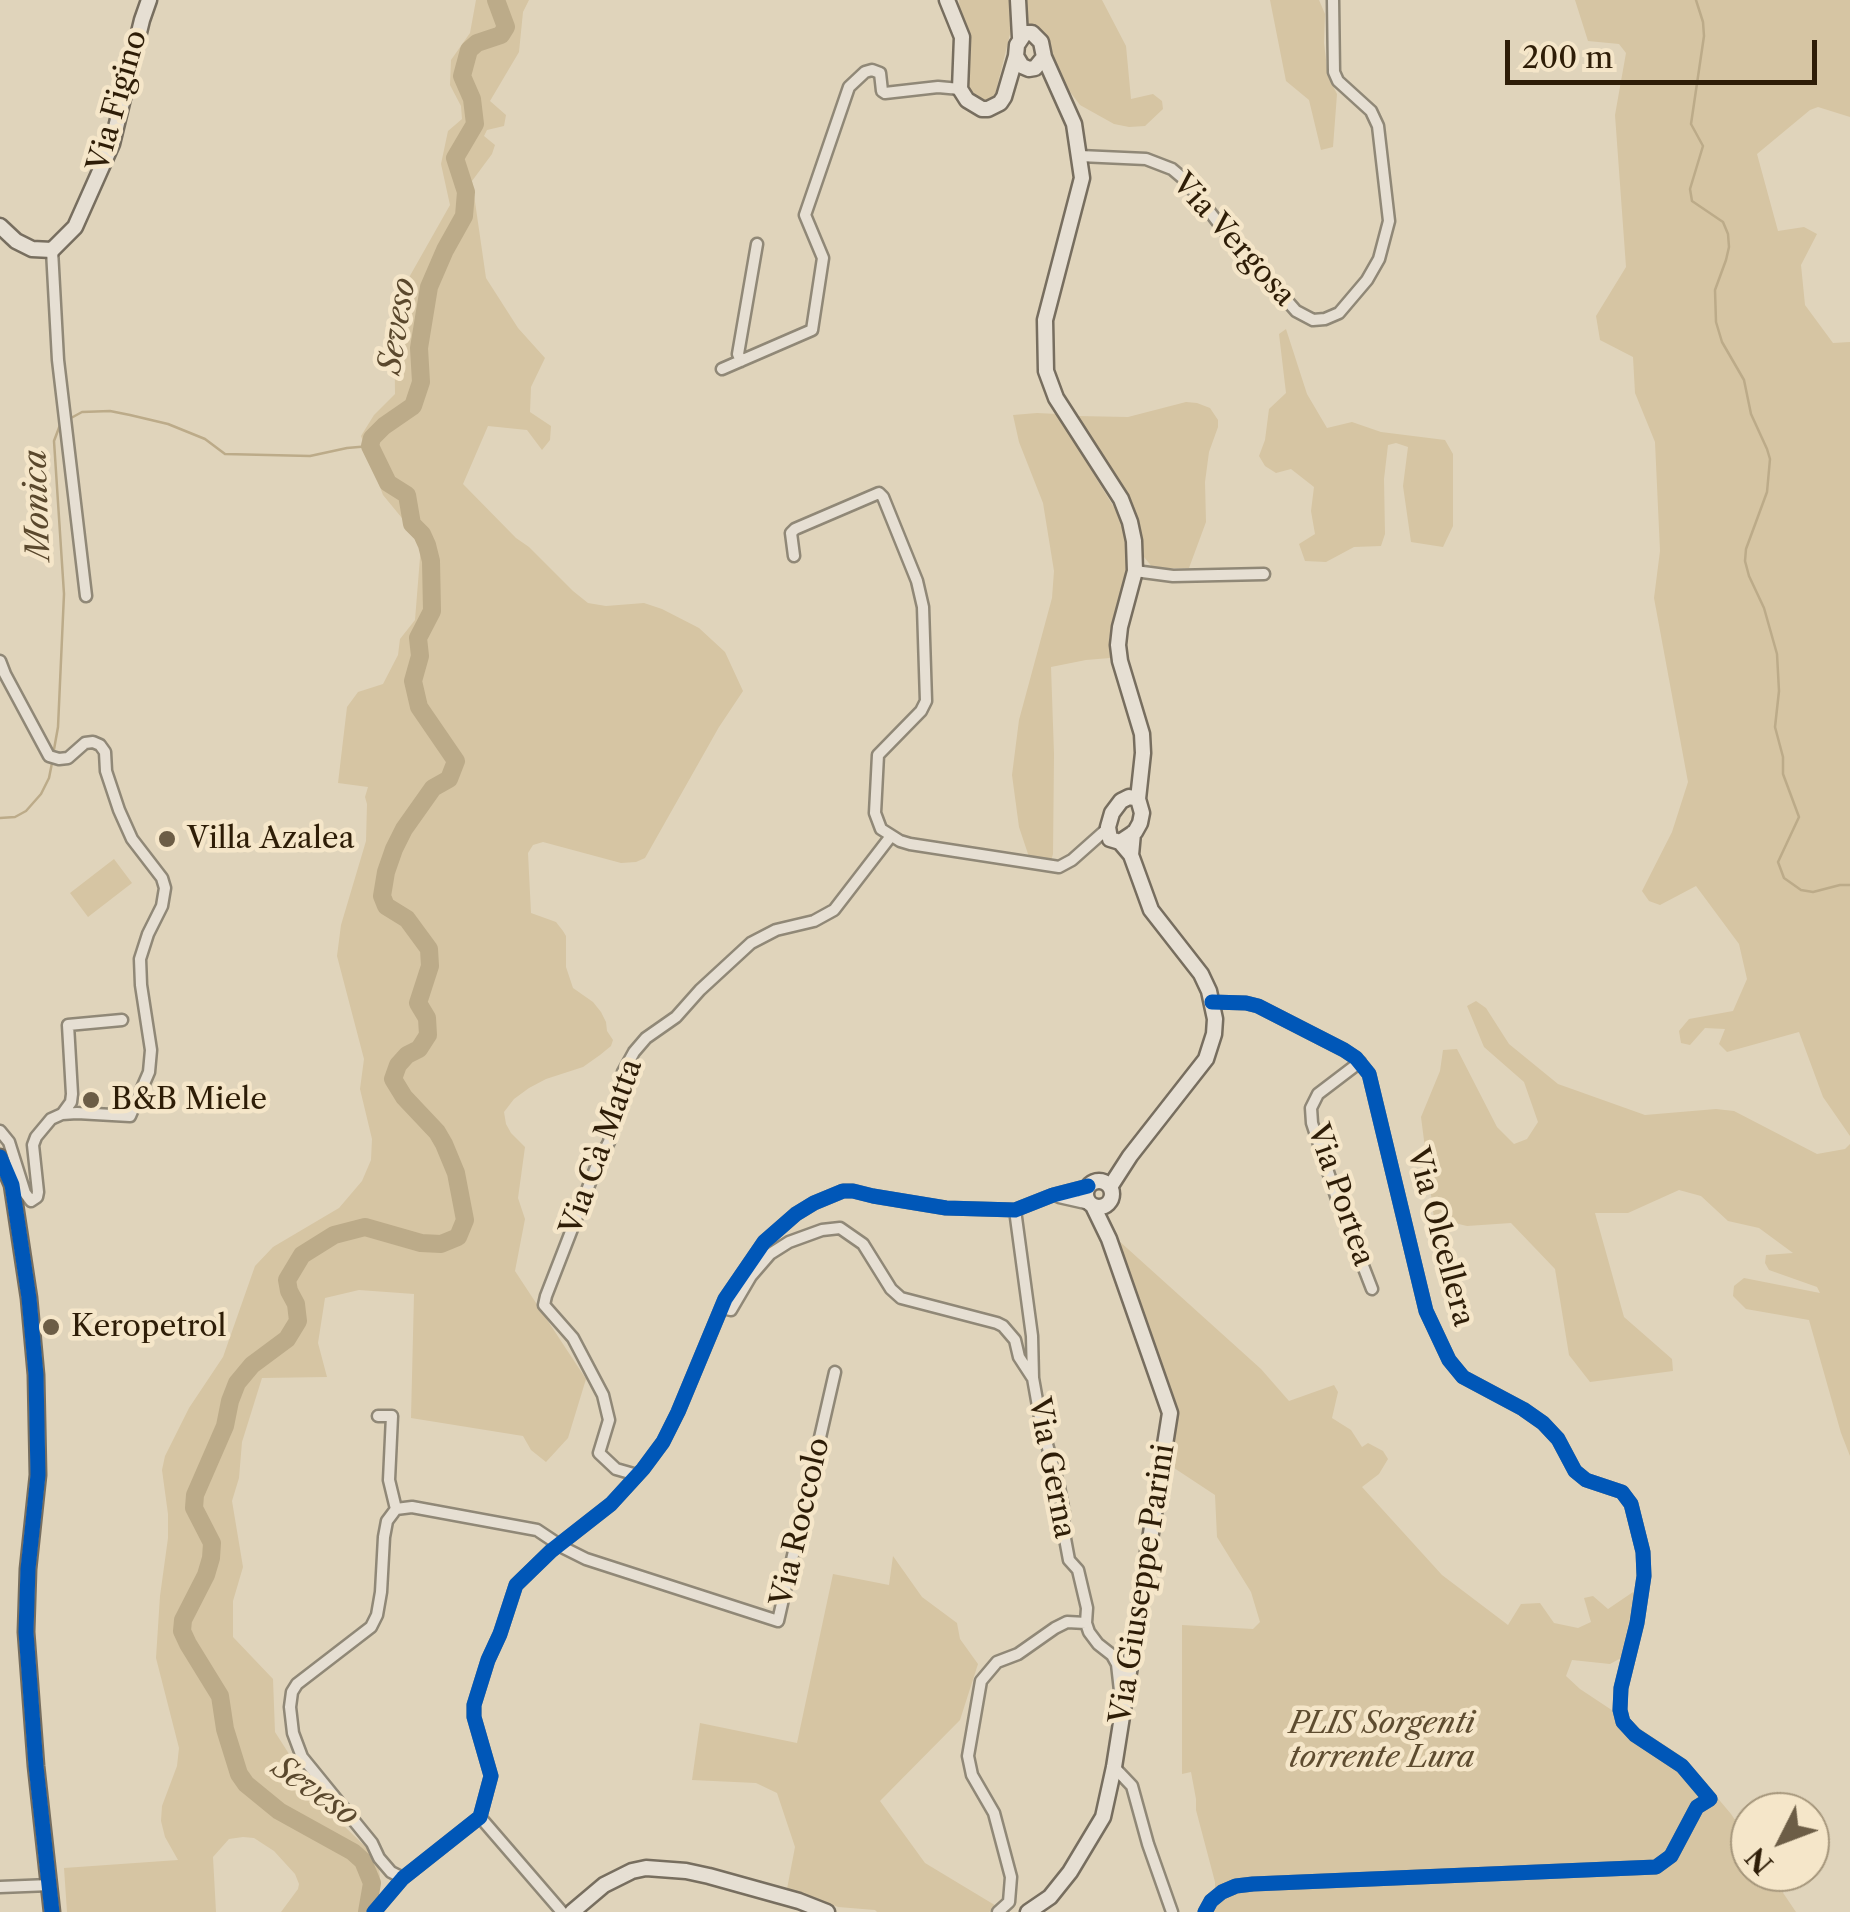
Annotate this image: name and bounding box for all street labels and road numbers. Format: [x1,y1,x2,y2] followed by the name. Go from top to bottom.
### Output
[81,26,155,176] street label: Via Figino
[1164,166,1302,314] street label: Via Vergosa
[554,1054,650,1240] street label: Via Cà Matta
[1299,1119,1381,1271] street label: Via Portea
[1399,1144,1481,1330] street label: Via Olcellera
[1020,1394,1082,1542] street label: Via Gerna
[764,1434,838,1610] street label: Via Roccolo
[1103,1441,1183,1727] street label: Via Giuseppe Parini

